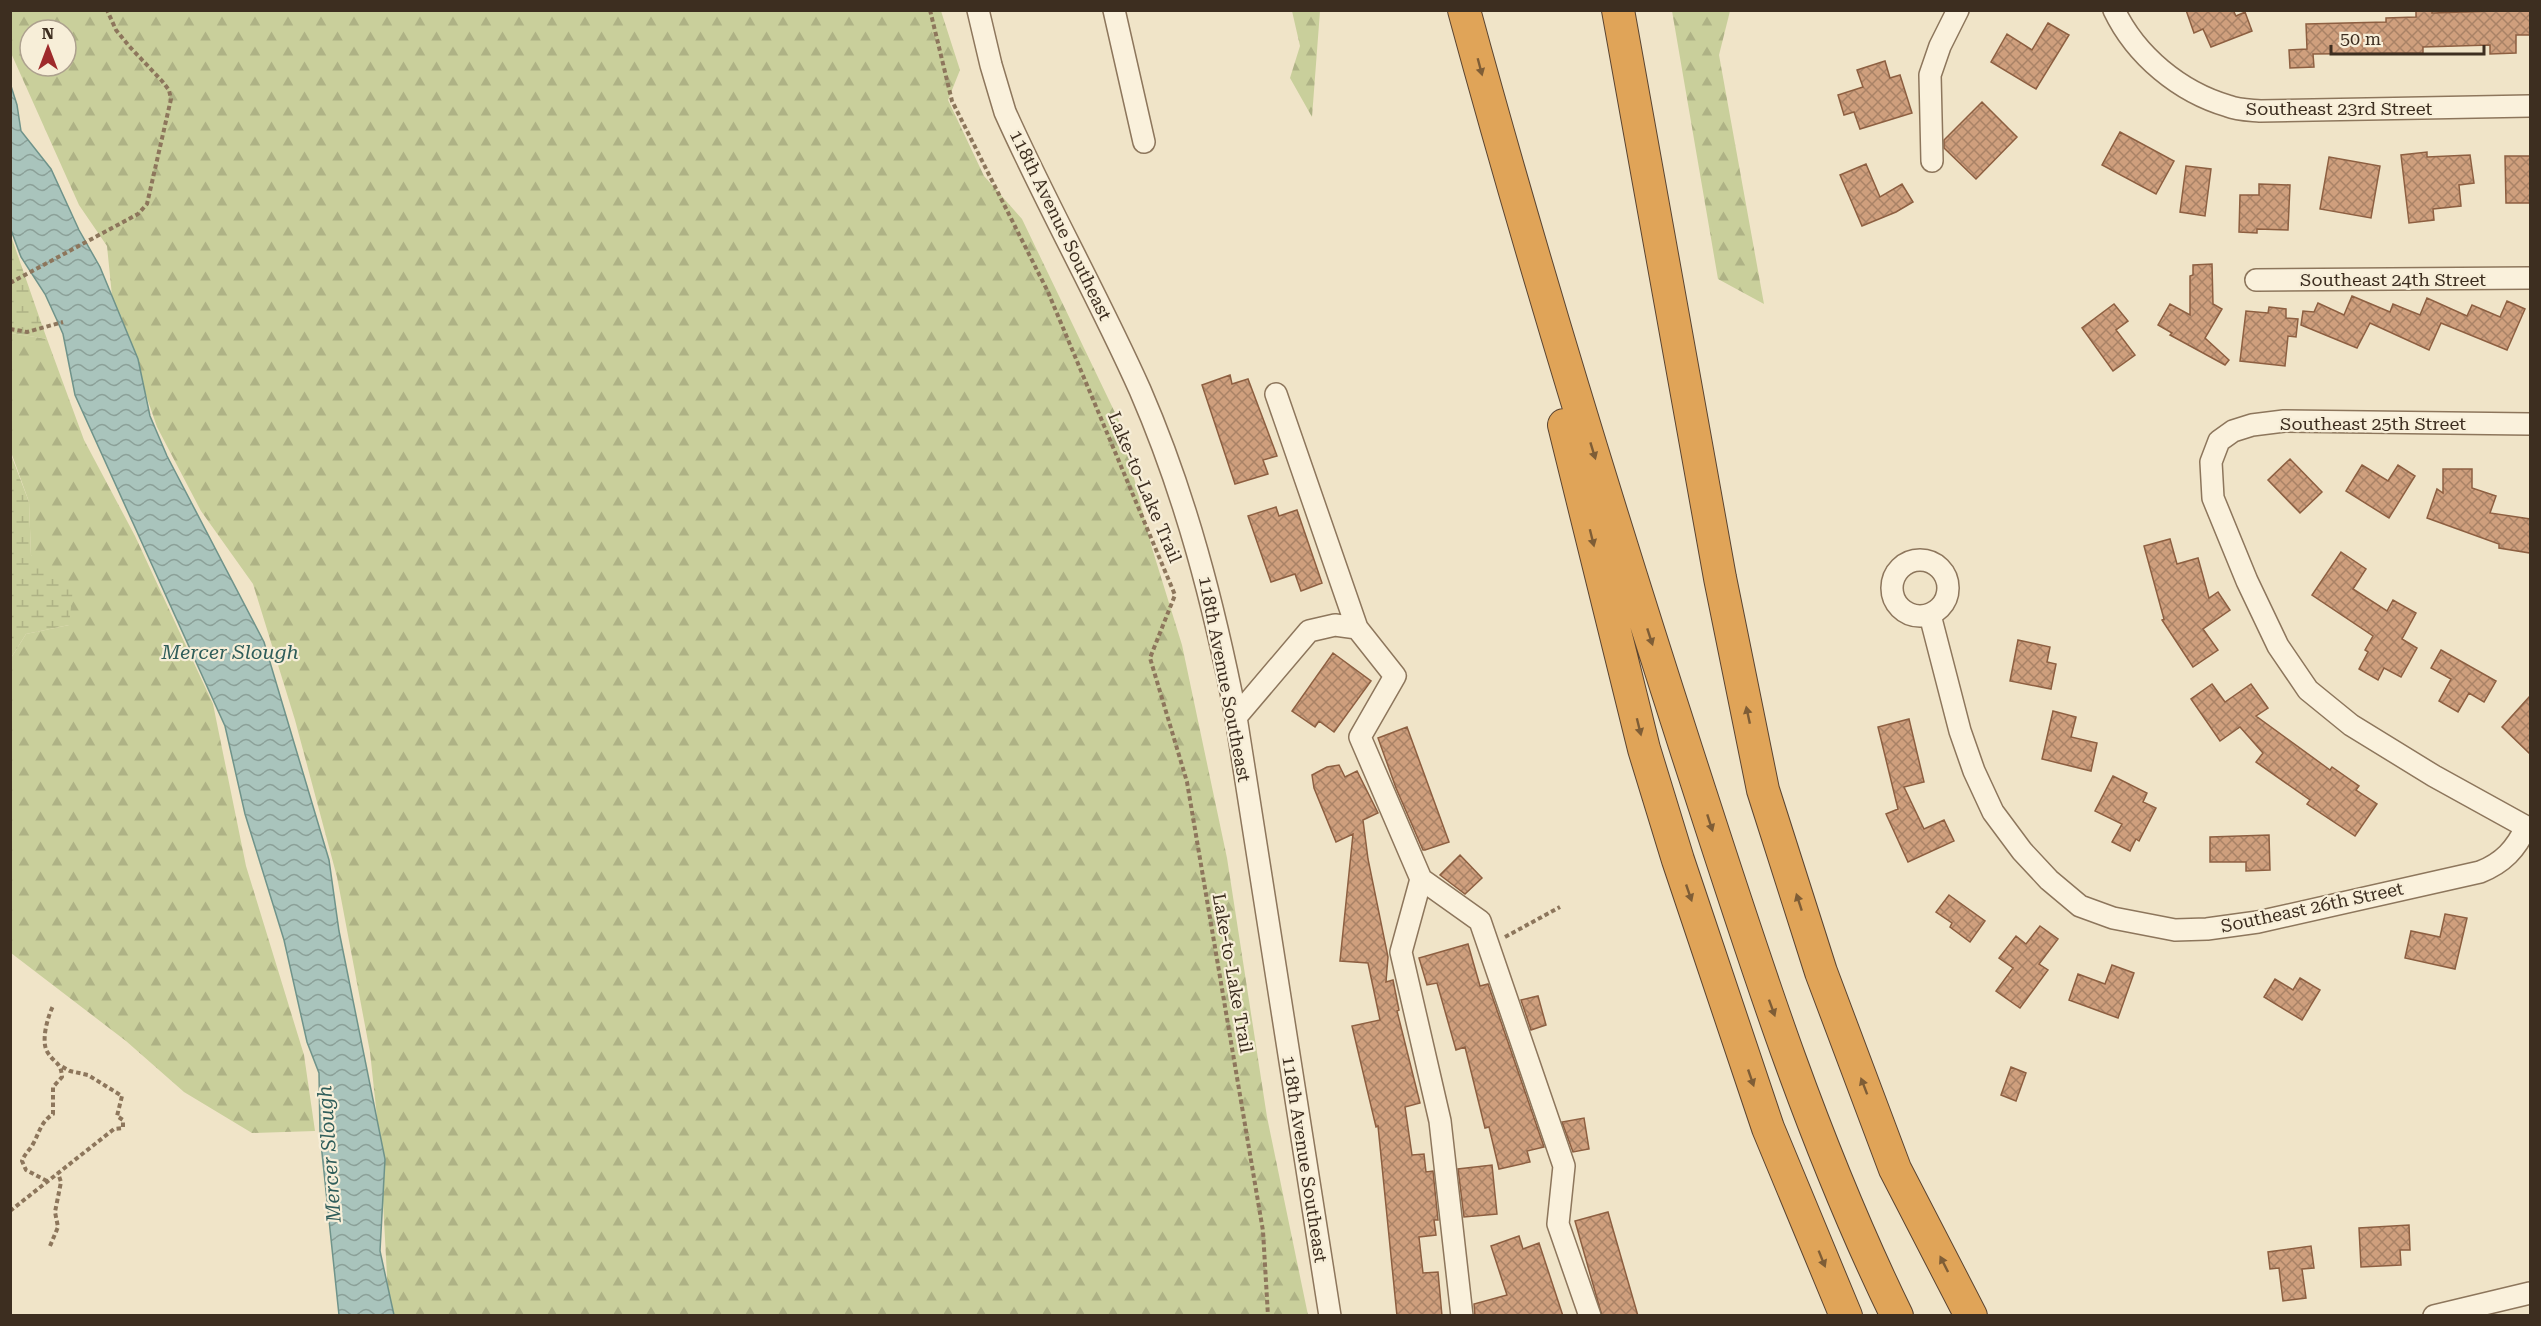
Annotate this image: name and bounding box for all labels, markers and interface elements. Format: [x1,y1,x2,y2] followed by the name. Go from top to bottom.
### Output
[18,18,78,78] north arrow
[2331,18,2484,56] scale bar
[42,24,54,43] text: N
[2340,28,2381,49] text: 50 m
[1475,58,1485,76] one-way arrow
[2246,98,2433,119] street label: Southeast 23rd Street
[1006,126,1116,324] street label: 118th Avenue Southeast
[2300,269,2486,290] street label: Southeast 24th Street
[1104,408,1186,566] street label: Lake-to-Lake Trail
[2280,413,2466,434] street label: Southeast 25th Street
[1589,442,1598,460] one-way arrow
[1588,529,1598,547] one-way arrow
[1195,574,1255,784] street label: 118th Avenue Southeast
[1646,628,1655,646] one-way arrow
[160,640,299,664] water label: Mercer Slough
[1743,705,1752,724] one-way arrow
[1634,718,1644,736] one-way arrow
[1706,814,1715,832] one-way arrow
[2219,877,2406,937] street label: Southeast 26th Street
[1685,884,1695,902] one-way arrow
[1209,891,1257,1055] street label: Lake-to-Lake Trail
[1794,893,1803,911] one-way arrow
[1767,999,1777,1017] one-way arrow
[1278,1054,1332,1264] street label: 118th Avenue Southeast
[1747,1069,1757,1087] one-way arrow
[1859,1077,1869,1095] one-way arrow
[312,1085,346,1224] water label: Mercer Slough
[1817,1251,1827,1269] one-way arrow
[1940,1255,1949,1272] one-way arrow

